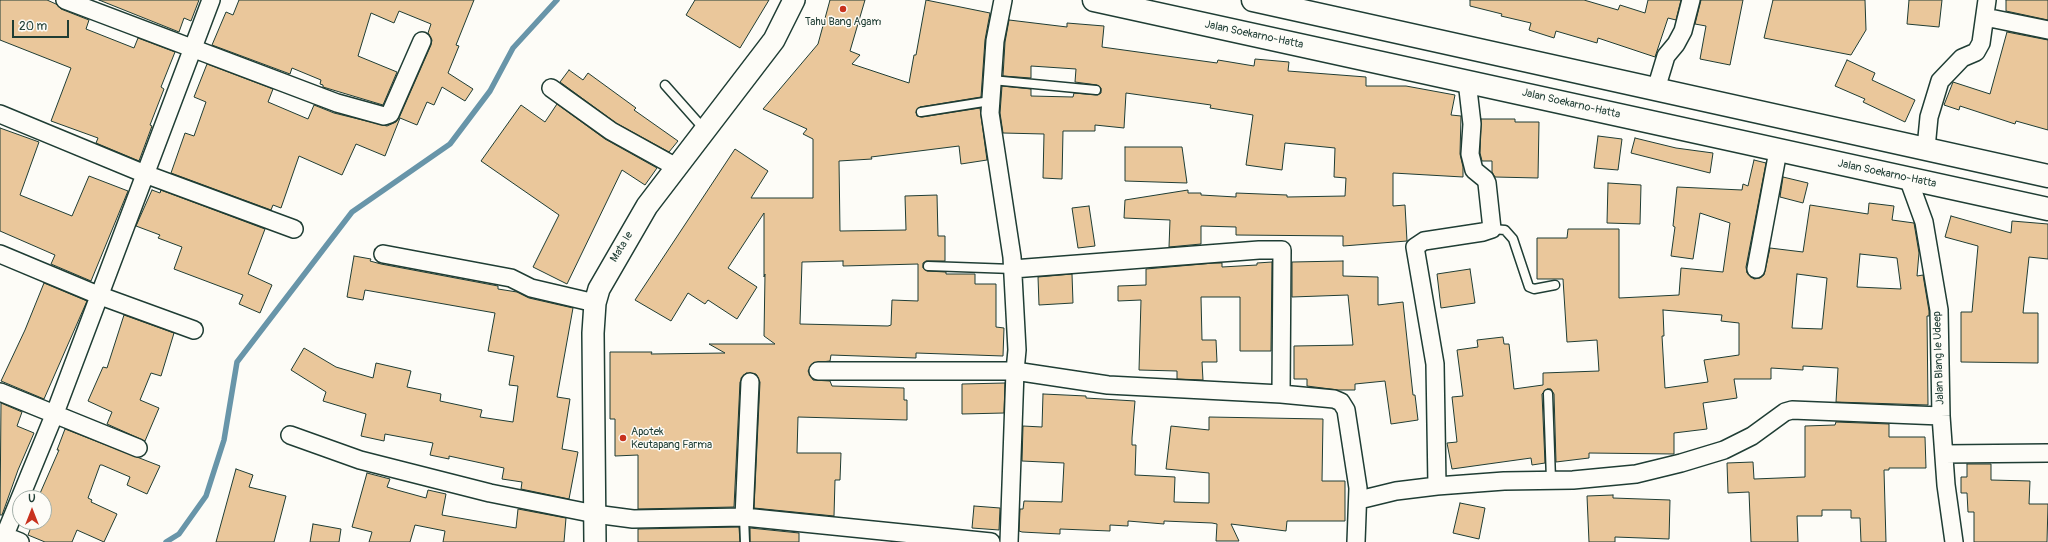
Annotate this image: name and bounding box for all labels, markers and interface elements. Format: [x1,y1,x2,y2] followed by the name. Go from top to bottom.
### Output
[838,4,848,14] marker: Tahu Bang Agam
[14,12,71,38] scale bar
[805,15,881,29] place label: Tahu Bang Agam
[1203,18,1305,52] street label: Jalan Soekarno-Hatta
[19,19,47,34] text: 20 m
[1521,86,1621,122] street label: Jalan Soekarno-Hatta
[1836,157,1938,191] street label: Jalan Soekarno-Hatta
[608,229,636,265] street label: Mata Ie
[1931,311,1947,405] street label: Jalan Blang Ie Udeep
[631,425,712,451] place label: Apotek Keutapang Farma
[618,433,628,443] marker: Apotek Keutapang Farma
[12,490,52,530] north arrow
[28,492,36,505] text: U

